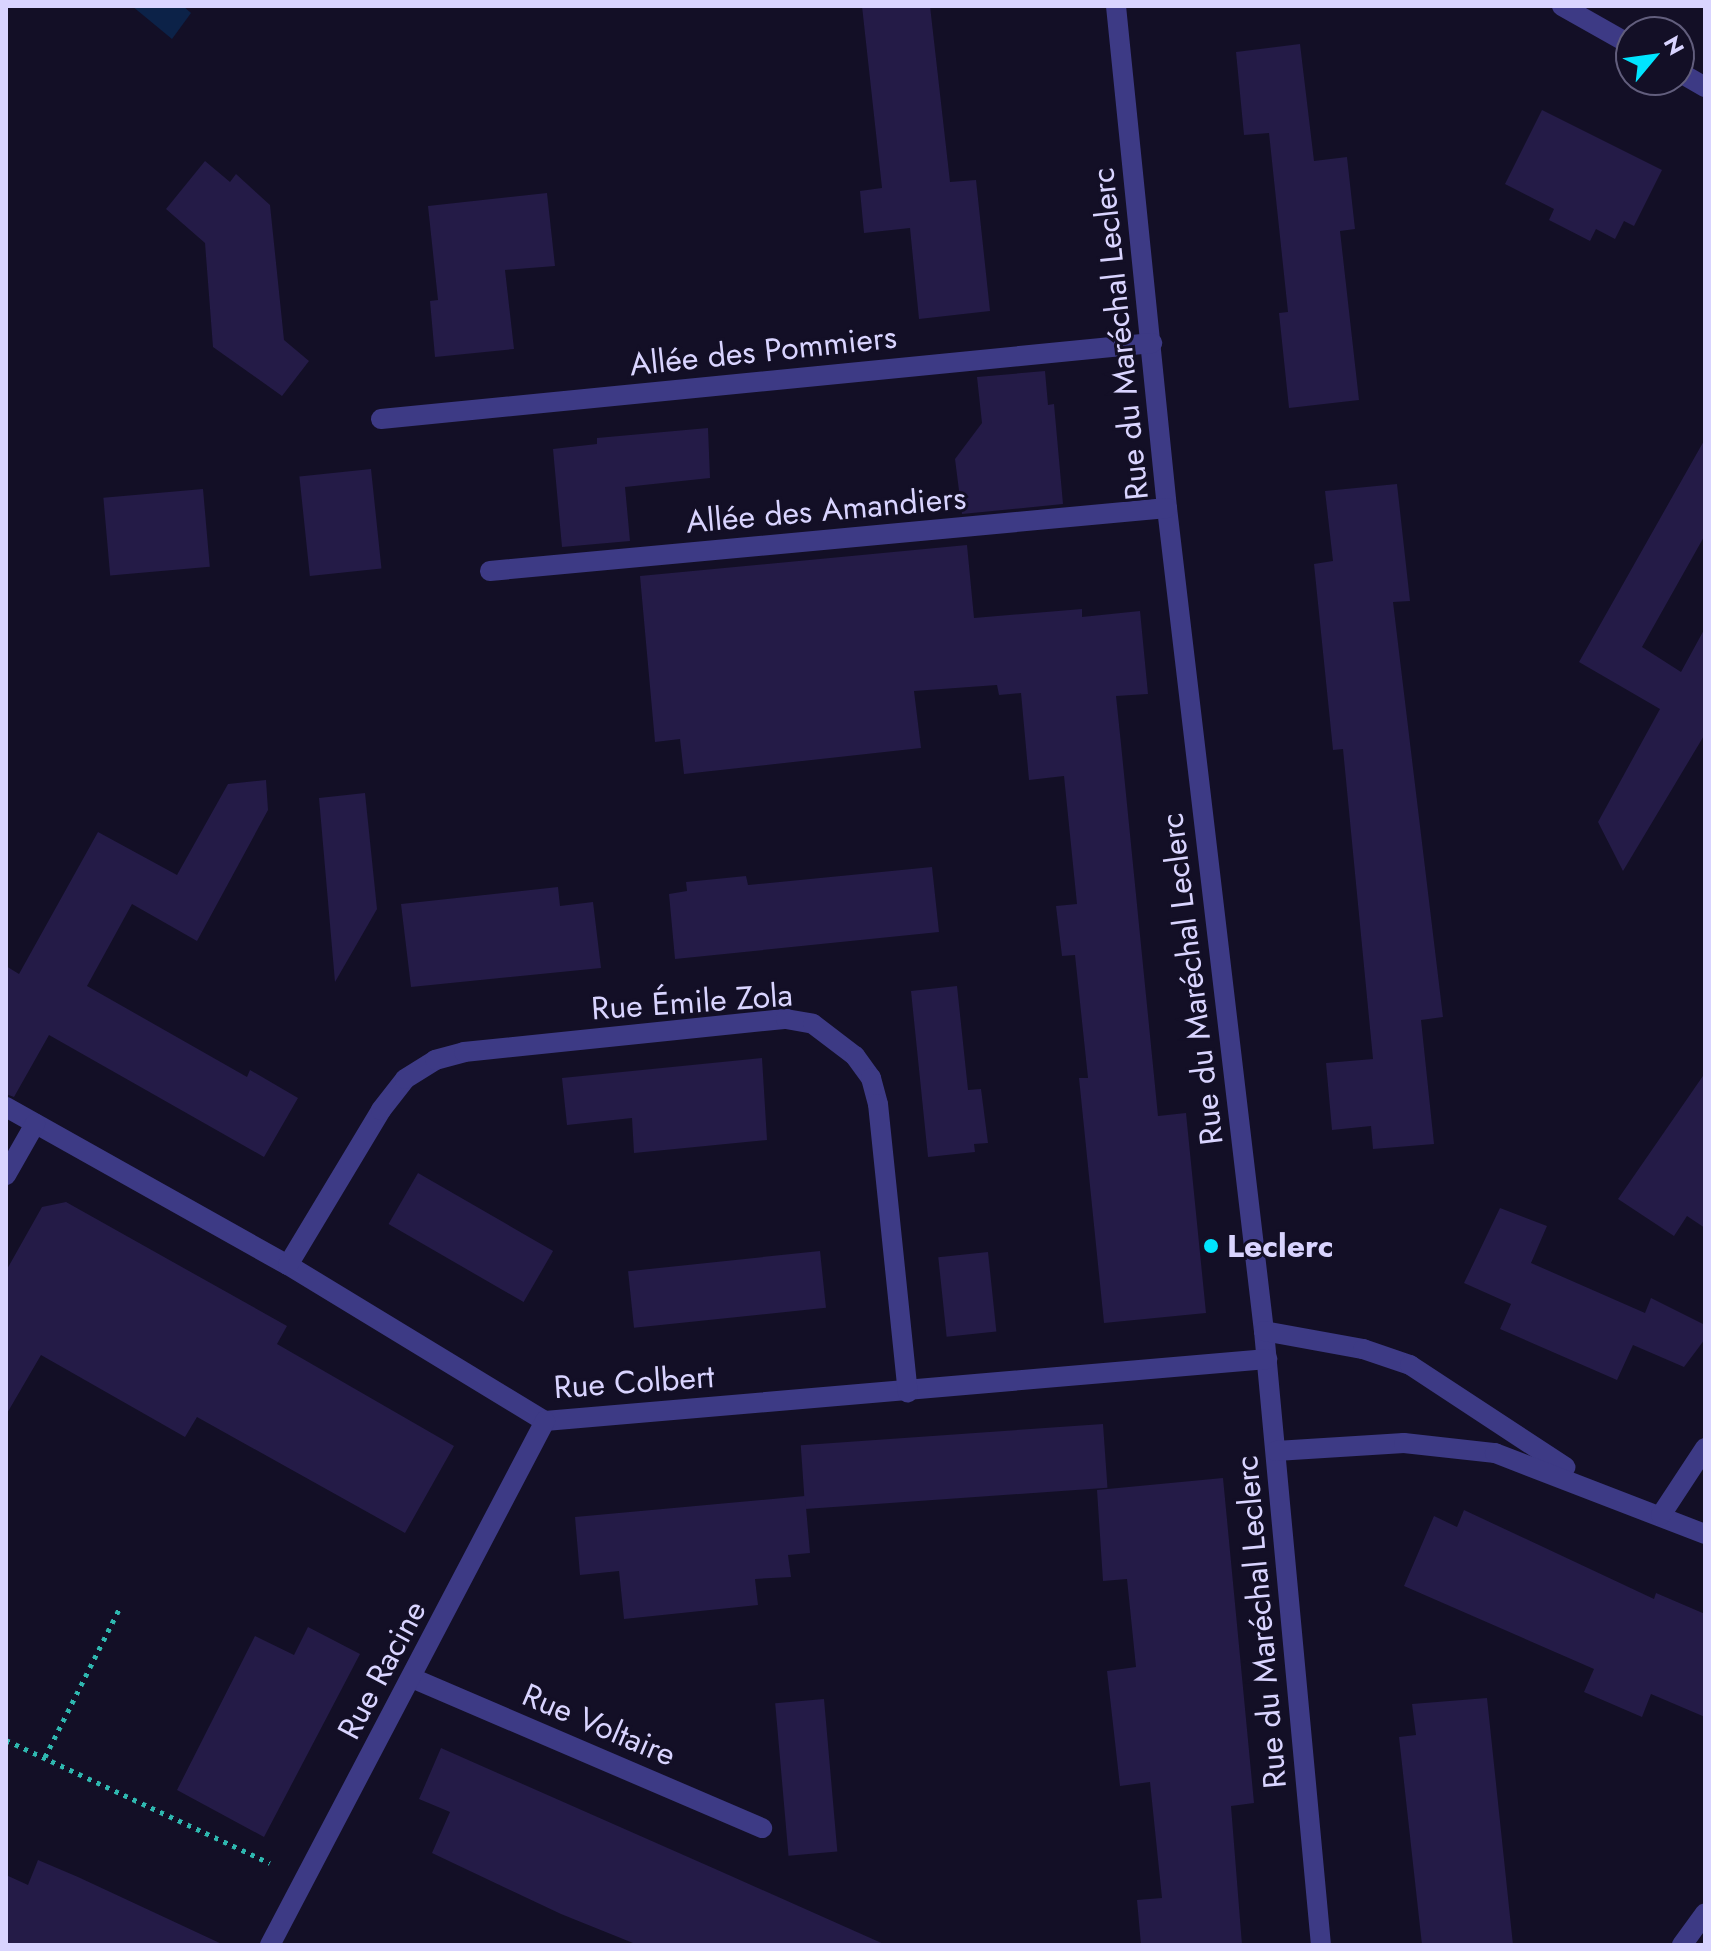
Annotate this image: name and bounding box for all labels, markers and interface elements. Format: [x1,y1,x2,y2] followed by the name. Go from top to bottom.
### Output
[1615,16,1695,96] north arrow
[1656,30,1692,61] text: N
[1083,166,1157,502] street label: Rue du Maréchal Leclerc
[628,318,898,384] street label: Allée des Pommiers
[684,479,968,541] street label: Allée des Amandiers
[1153,811,1231,1147] street label: Rue du Maréchal Leclerc
[590,976,794,1028] street label: Rue Émile Zola
[1227,1227,1333,1265] place label: Leclerc
[1202,1237,1220,1255] marker: Leclerc
[552,1357,716,1407] street label: Rue Colbert
[1227,1454,1295,1790] street label: Rue du Maréchal Leclerc
[330,1594,434,1746] street label: Rue Racine
[517,1676,681,1774] street label: Rue Voltaire

